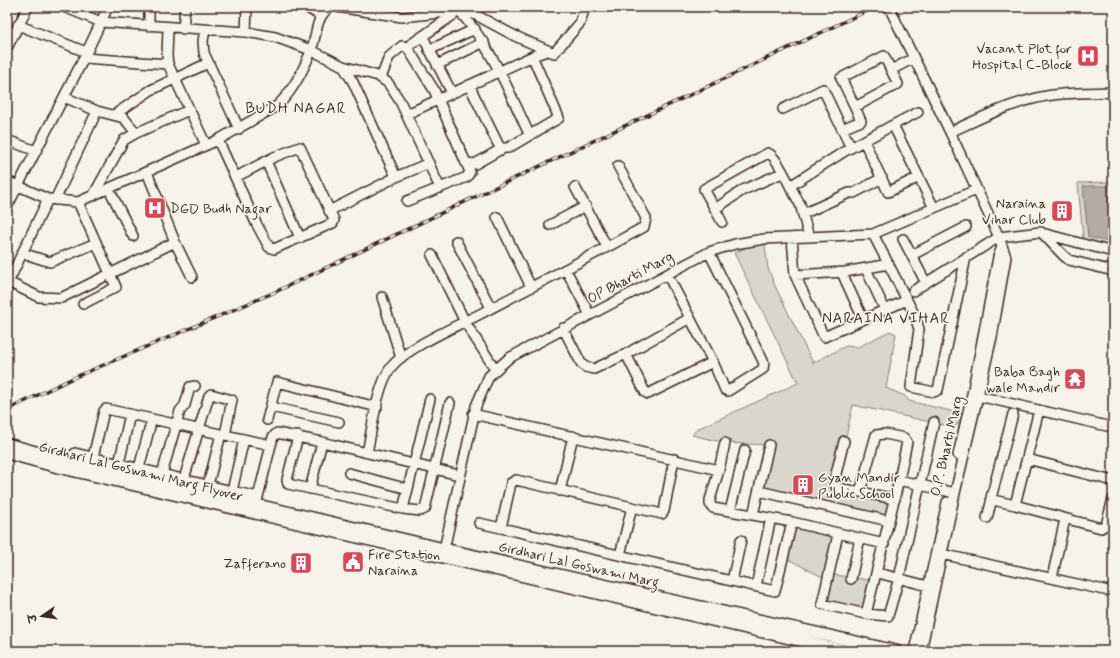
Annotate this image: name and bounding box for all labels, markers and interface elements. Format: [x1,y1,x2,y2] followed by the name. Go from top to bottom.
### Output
[972,40,1072,74] place label: Vacant Plot for Hospital C-Block
[1075,43,1101,69] hospital icon: Vacant Plot for Hospital C-Block
[245,99,347,119] district label: BUDH NAGAR
[142,195,168,221] hospital icon: DGD Budh Nagar
[982,195,1046,229] place label: Naraina Vihar Club
[1049,198,1075,224] building icon: Naraina Vihar Club
[170,200,272,220] place label: DGD Budh Nagar
[584,248,677,309] street label: OP Bharti Marg
[822,309,950,329] district label: NARAINA VIHAR
[986,363,1060,397] place label: Baba Bagh wale Mandir
[1062,366,1088,392] temple icon: Baba Bagh wale Mandir
[927,394,968,498] street label: O.P. Bharti Marg
[36,438,245,508] street label: Girdhari Lal Goswami Marg Flyover
[818,469,900,503] place label: Gyan Mandir Public School
[790,472,816,498] building icon: Gyan Mandir Public School
[496,538,661,594] street label: Girdhari Lal Goswami Marg
[368,546,440,580] place label: Fire Station Naraina
[340,549,366,575] public building icon: Fire Station Naraina
[288,550,314,576] building icon: Zafferano
[223,555,286,573] place label: Zafferano
[22,596,62,636] north arrow
[25,611,41,624] text: उ

